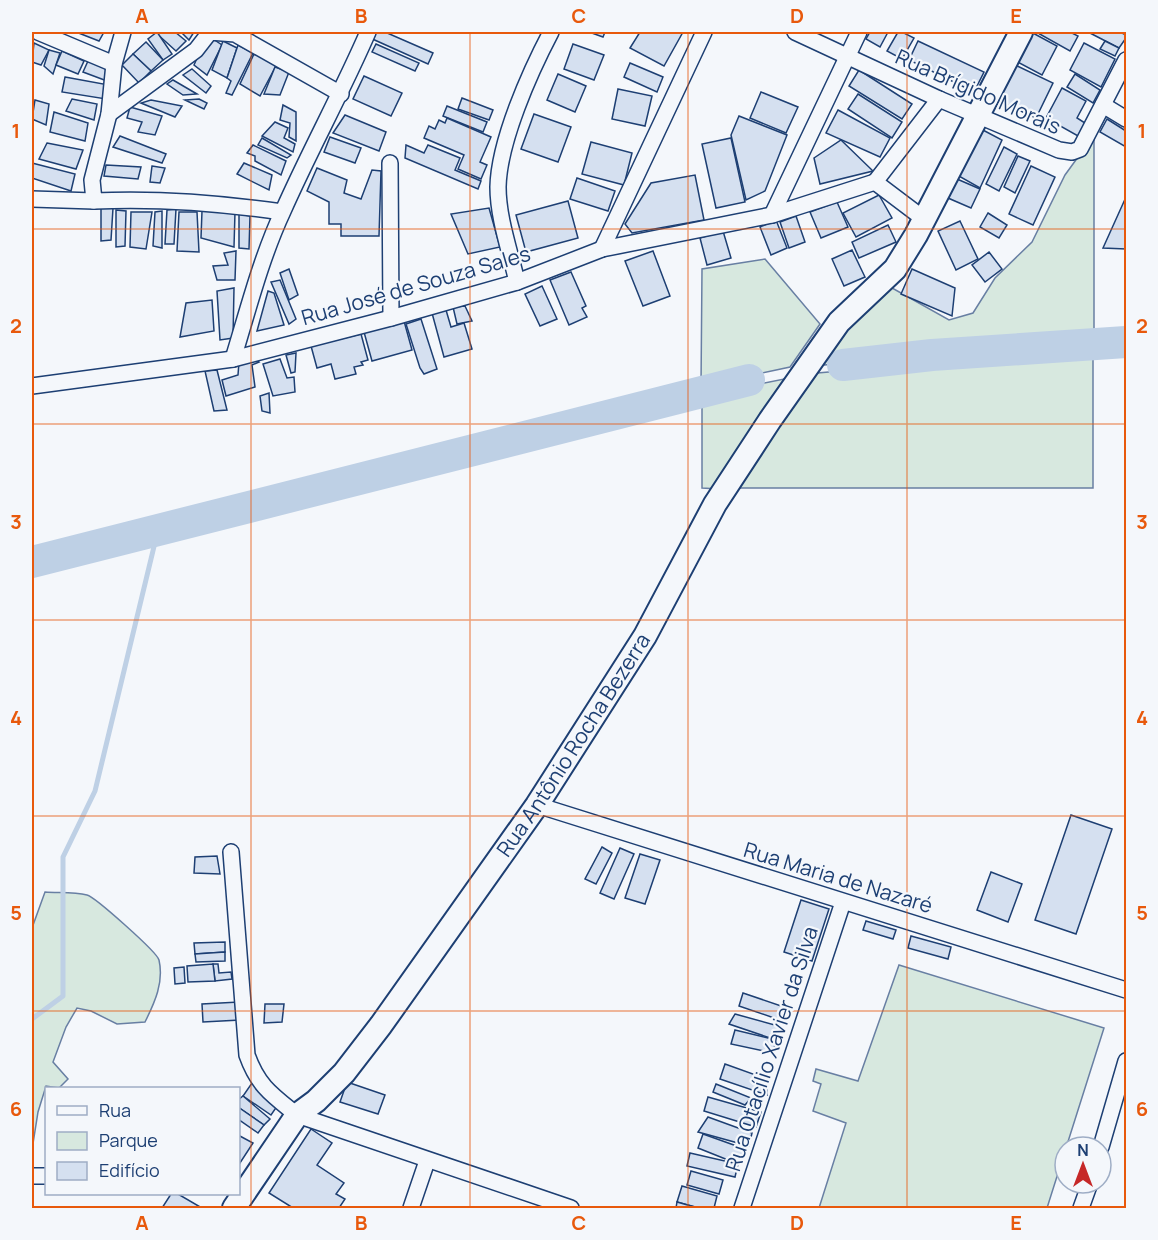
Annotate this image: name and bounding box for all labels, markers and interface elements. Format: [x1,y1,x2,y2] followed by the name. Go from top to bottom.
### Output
[135,2,149,29] text: A
[355,2,368,29] text: B
[572,2,586,29] text: C
[790,2,804,29] text: D
[1010,2,1022,29] text: E
[891,42,1065,140] street label: Rua Brígido Morais
[12,117,20,144] text: 1
[1138,117,1146,144] text: 1
[298,239,534,331] street label: Rua José de Souza Sales
[10,312,22,339] text: 2
[1136,312,1148,339] text: 2
[10,508,22,535] text: 3
[1136,508,1148,535] text: 3
[490,628,656,862] street label: Rua Antônio Rocha Bezerra
[10,704,22,731] text: 4
[1136,704,1148,731] text: 4
[740,835,936,919] street label: Rua Maria de Nazaré
[10,899,22,926] text: 5
[1136,899,1148,926] text: 5
[718,923,824,1175] street label: Rua Otacílio Xavier da Silva
[45,1087,240,1195] legend
[10,1095,22,1122] text: 6
[1136,1095,1148,1122] text: 6
[99,1098,131,1122] text: Rua
[99,1128,158,1152] text: Parque
[1053,1135,1113,1195] north arrow
[1077,1139,1089,1161] text: N
[99,1158,160,1182] text: Edifício
[135,1209,149,1236] text: A
[355,1209,368,1236] text: B
[572,1209,586,1236] text: C
[790,1209,804,1236] text: D
[1010,1209,1022,1236] text: E

